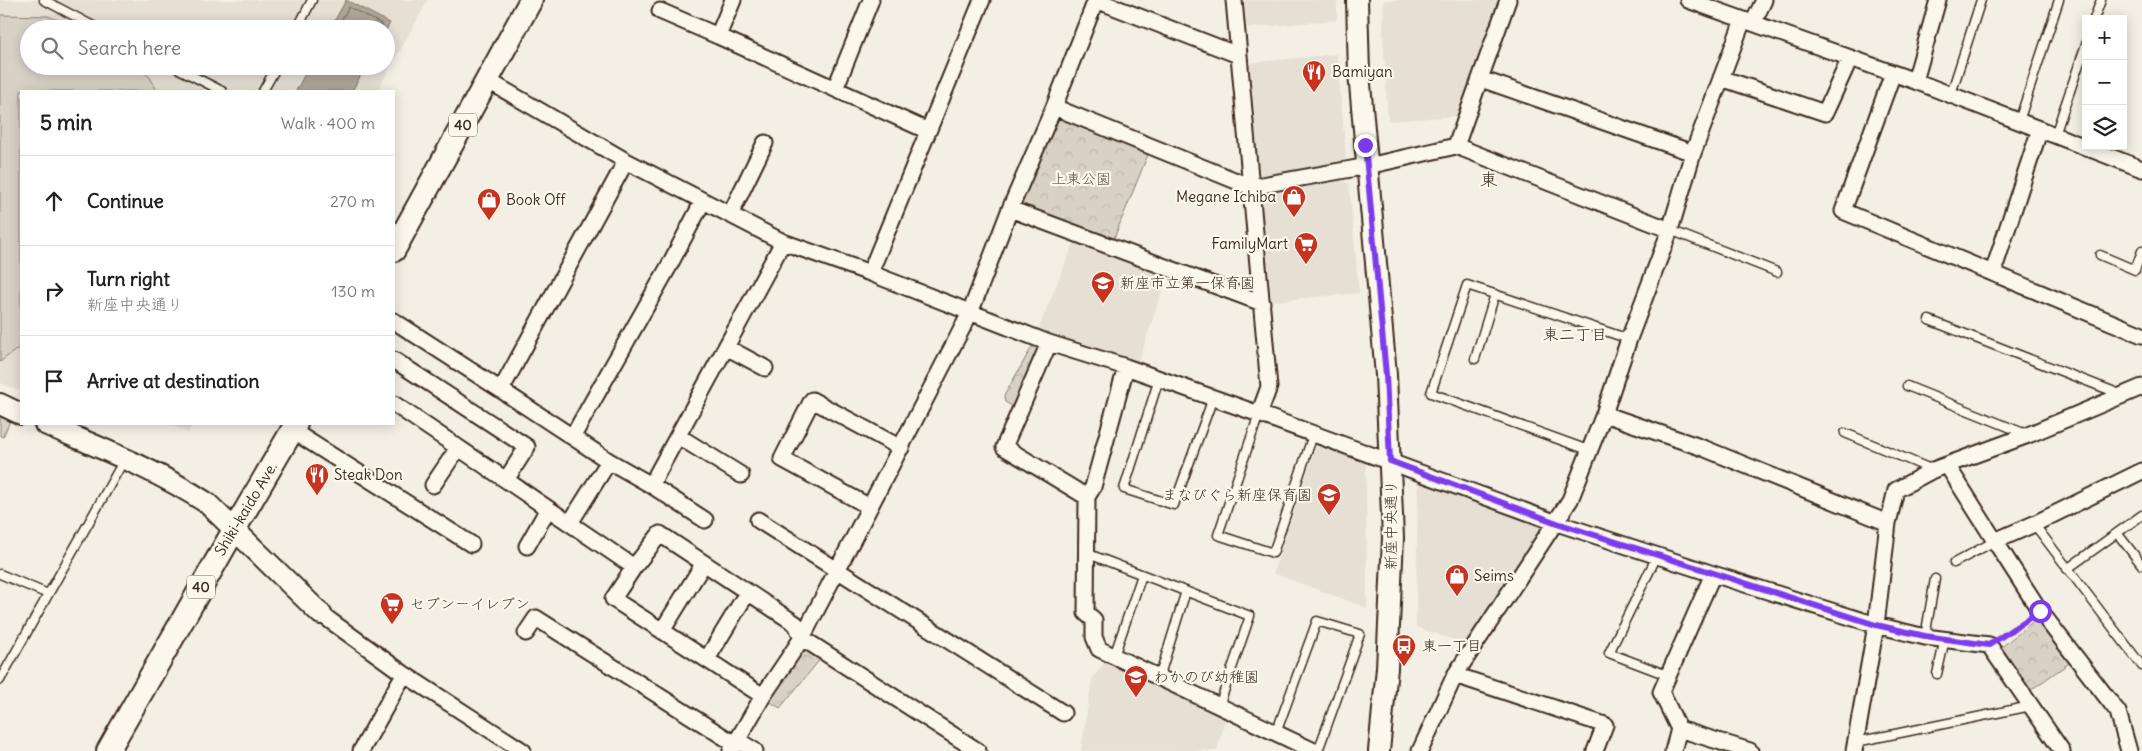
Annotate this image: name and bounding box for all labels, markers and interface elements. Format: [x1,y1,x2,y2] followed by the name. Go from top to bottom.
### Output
[2082,15,2127,150] map controls
[2082,15,2127,60] button: +
[20,20,395,75] search box
[38,34,66,62] icon: search
[78,36,181,60] text: Search here
[1301,59,1327,93] restaurant icon: Bamiyan
[2082,60,2127,105] button: −
[1332,62,1393,81] place label: Bamiyan
[2082,105,2127,150] button: layers
[40,109,92,136] text: 5 min
[281,113,375,133] text: Walk · 400 m
[449,114,477,136] road number: 40
[1354,134,1377,157] route end
[1480,168,1498,191] district label: 東
[1051,169,1111,188] park label: 上東公園
[1281,184,1307,218] shop icon: Megane Ichiba
[40,187,68,215] icon: ahead
[476,187,502,221] shop icon: Book Off
[1176,187,1276,206] place label: Megane Ichiba
[87,189,164,213] text: Continue
[506,190,566,209] place label: Book Off
[330,191,375,211] text: 270 m
[1293,231,1319,265] supermarket icon: FamilyMart
[1211,234,1288,253] place label: FamilyMart
[87,267,170,291] text: Turn right
[1090,270,1116,304] school or university icon: 新座市立第一保育園
[1120,273,1255,292] place label: 新座市立第一保育園
[40,277,68,305] icon: right
[331,281,375,301] text: 130 m
[87,294,183,314] text: 新座中央通り
[1543,324,1607,344] district label: 東二丁目
[40,367,68,395] icon: arrive
[87,369,260,393] text: Arrive at destination
[210,458,281,559] street label: Shiki-kaido Ave.
[304,462,330,496] restaurant icon: Steak Don
[334,465,403,484] place label: Steak Don
[1381,480,1400,570] street label: 新座中央通り
[1316,482,1342,516] school or university icon: まなびぐら新座保育園
[1162,485,1312,504] place label: まなびぐら新座保育園
[1444,563,1470,597] shop icon: Seims
[1474,566,1514,585] place label: Seims
[187,576,215,598] road number: 40
[379,591,405,625] supermarket icon: セブン－イレブン
[410,594,530,613] place label: セブン－イレブン
[2029,600,2052,623] route start
[1391,633,1417,667] bus stop icon: 東一丁目
[1422,636,1482,655] place label: 東一丁目
[1123,664,1149,698] school or university icon: わかのび幼稚園
[1154,667,1259,686] place label: わかのび幼稚園

